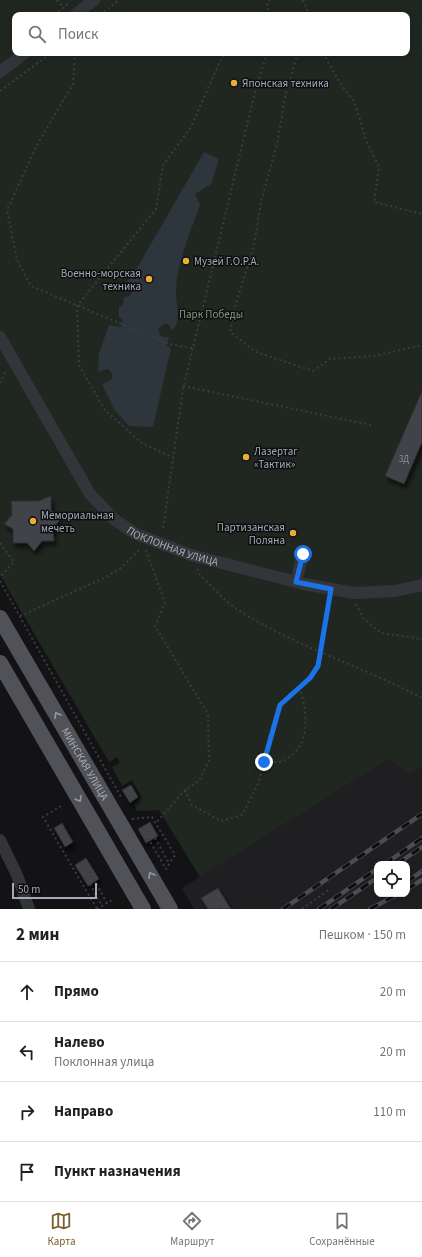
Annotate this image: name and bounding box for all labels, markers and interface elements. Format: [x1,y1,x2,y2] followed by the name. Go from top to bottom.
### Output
[12,12,410,56] search box
[26,23,48,45] icon: search
[58,24,99,45] text: Поиск
[242,76,329,91] place label: Японская техника
[229,78,239,88] marker: Японская техника
[194,254,259,269] place label: Музей Г.О.Р.А.
[181,256,191,266] marker: Музей Г.О.Р.А.
[61,266,141,294] place label: Военно-морская техника
[144,274,154,284] marker: Военно-морская техника
[179,307,243,322] park label: Парк Победы
[254,444,298,472] place label: Лазертаг «Тактик»
[241,452,251,462] marker: Лазертаг «Тактик»
[399,453,409,466] house number: 3Д
[41,508,114,536] place label: Мемориальная мечеть
[28,516,38,526] marker: Мемориальная мечеть
[217,520,285,548] place label: Партизанская Поляна
[124,523,220,569] street label: ПОКЛОННАЯ УЛИЦА
[288,528,298,538] marker: Партизанская Поляна
[294,545,312,563] route start
[54,712,61,719] one-way arrow
[58,725,112,803] street label: МИНСКАЯ УЛИЦА
[255,753,273,771] route end
[75,795,82,802] one-way arrow
[374,861,410,897] map controls
[374,861,410,897] button: locate
[148,872,155,879] one-way arrow
[12,881,97,900] scale bar
[18,882,40,897] text: 50 m
[16,923,59,947] text: 2 мин
[319,926,406,944] text: Пешком · 150 m
[16,981,38,1003] icon: ahead
[54,981,99,1002] text: Прямо
[380,983,406,1001] text: 20 m
[54,1032,105,1053] text: Налево
[16,1041,38,1063] icon: left
[380,1043,406,1061] text: 20 m
[54,1053,154,1071] text: Поклонная улица
[16,1101,38,1123] icon: right
[54,1101,113,1122] text: Направо
[373,1103,406,1121] text: 110 m
[16,1161,38,1183] icon: arrive
[54,1161,181,1182] text: Пункт назначения
[47,1210,76,1249] tab: Карта
[170,1210,215,1249] tab: Маршрут
[309,1210,375,1249] tab: Сохранённые

